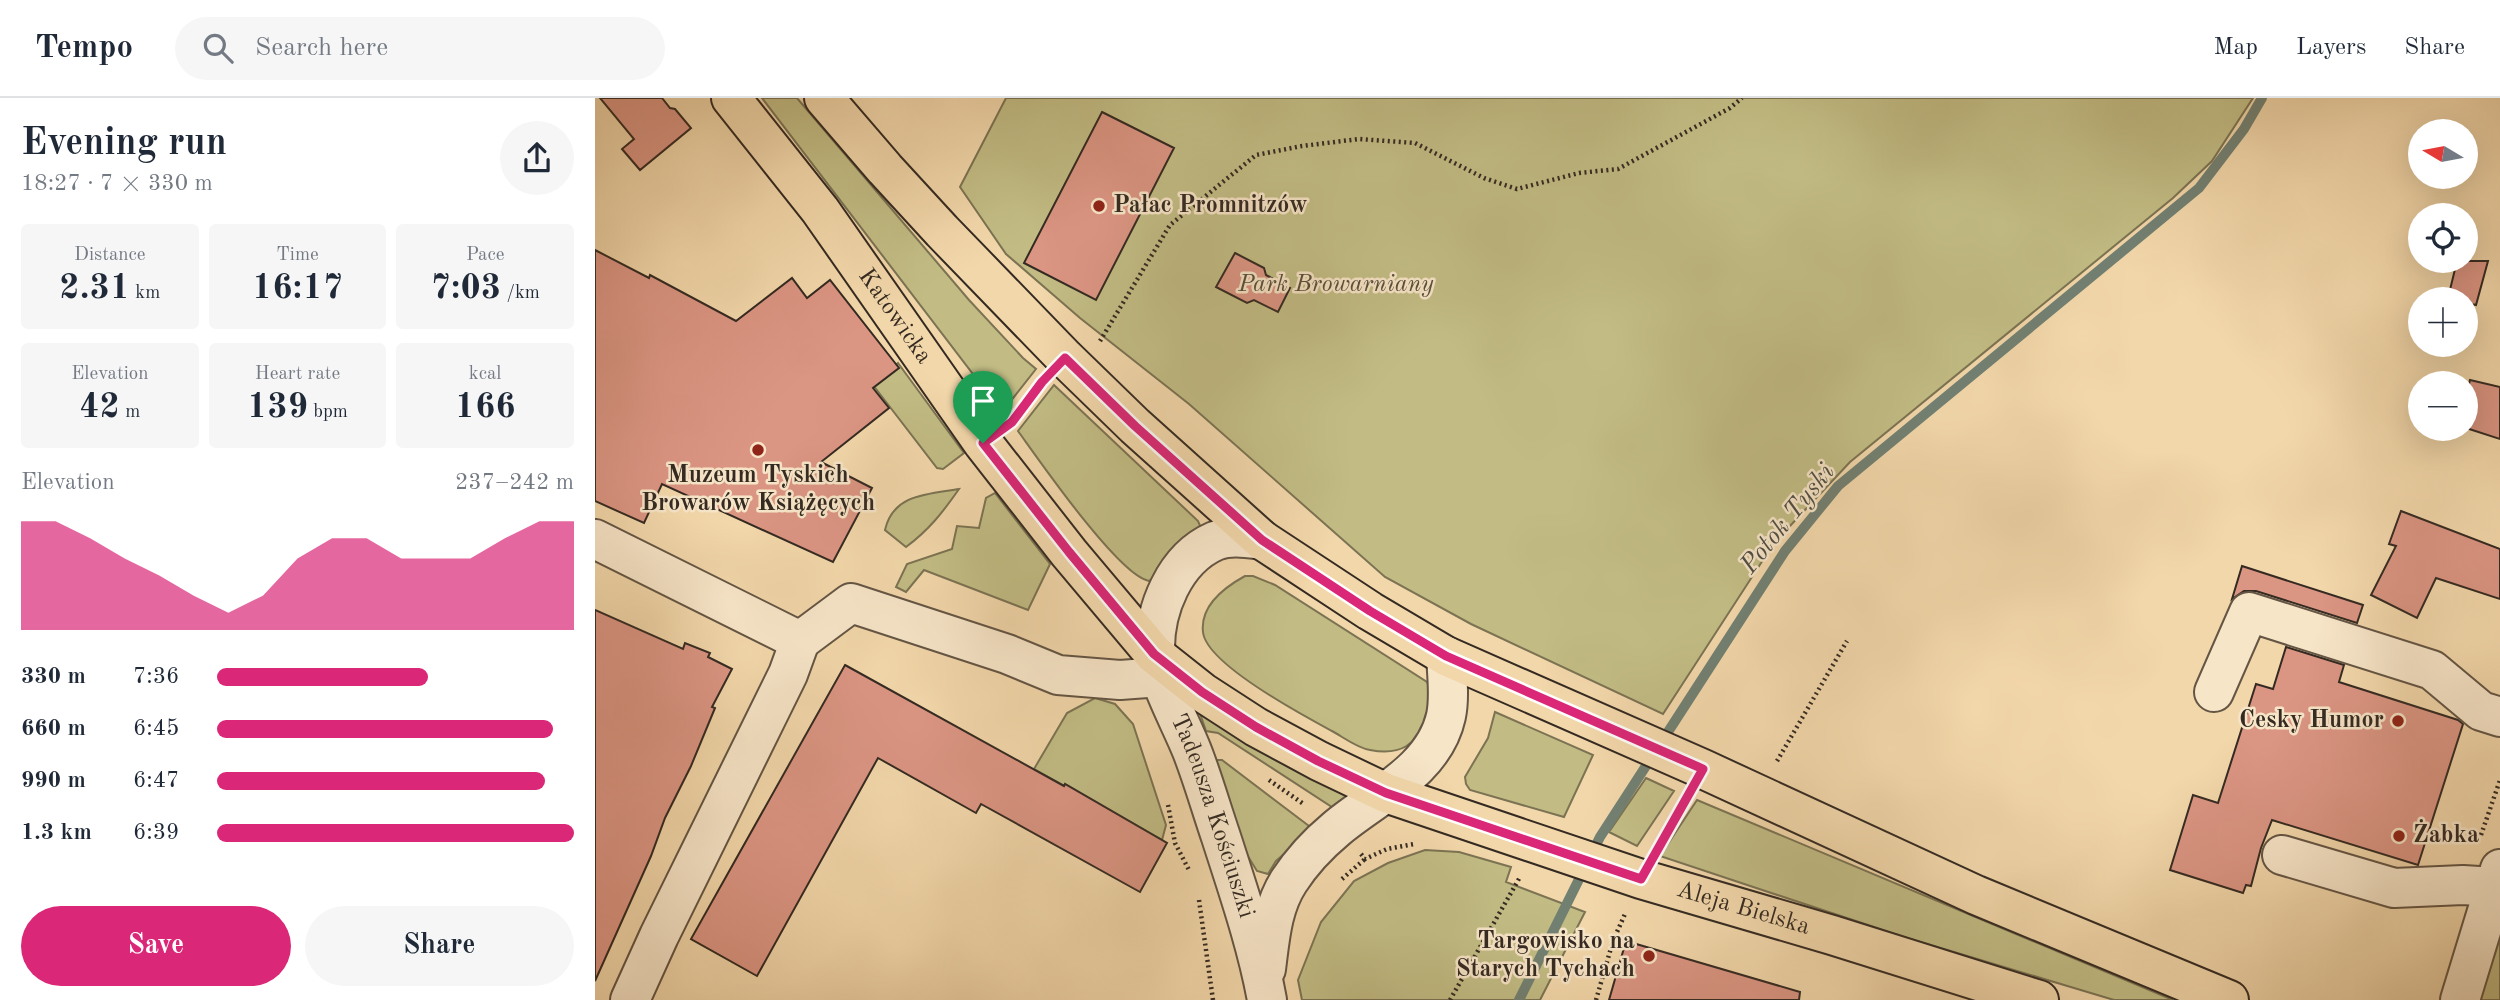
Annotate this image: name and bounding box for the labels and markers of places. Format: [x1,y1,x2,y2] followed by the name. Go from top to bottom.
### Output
[1113,194,1308,218] place label: Pałac Promnitzów
[1091,198,1107,214] marker: Pałac Promnitzów
[953,371,1013,443] pin
[750,442,766,458] marker: Muzeum Tyskich Browarów Książęcych
[641,464,875,516] place label: Muzeum Tyskich Browarów Książęcych
[2239,709,2384,733] place label: Cesky Humor
[2390,713,2406,729] marker: Cesky Humor
[2413,819,2479,848] place label: Żabka
[2391,828,2407,844] marker: Żabka
[1456,930,1635,982] place label: Targowisko na Starych Tychach
[1641,948,1657,964] marker: Targowisko na Starych Tychach

